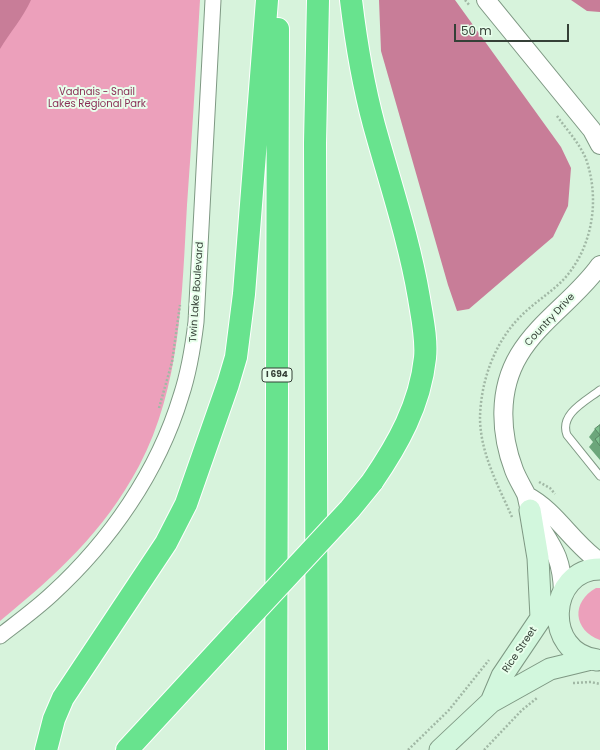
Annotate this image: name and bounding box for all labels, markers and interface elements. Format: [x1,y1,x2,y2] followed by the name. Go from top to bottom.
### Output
[456,16,571,42] scale bar
[461,22,492,39] text: 50 m
[48,86,146,110] park label: Vadnais - Snail Lakes Regional Park
[188,241,206,343] street label: Twin Lake Boulevard
[523,291,577,349] street label: Country Drive
[262,368,292,382] road number: I 694
[500,625,540,675] street label: Rice Street

